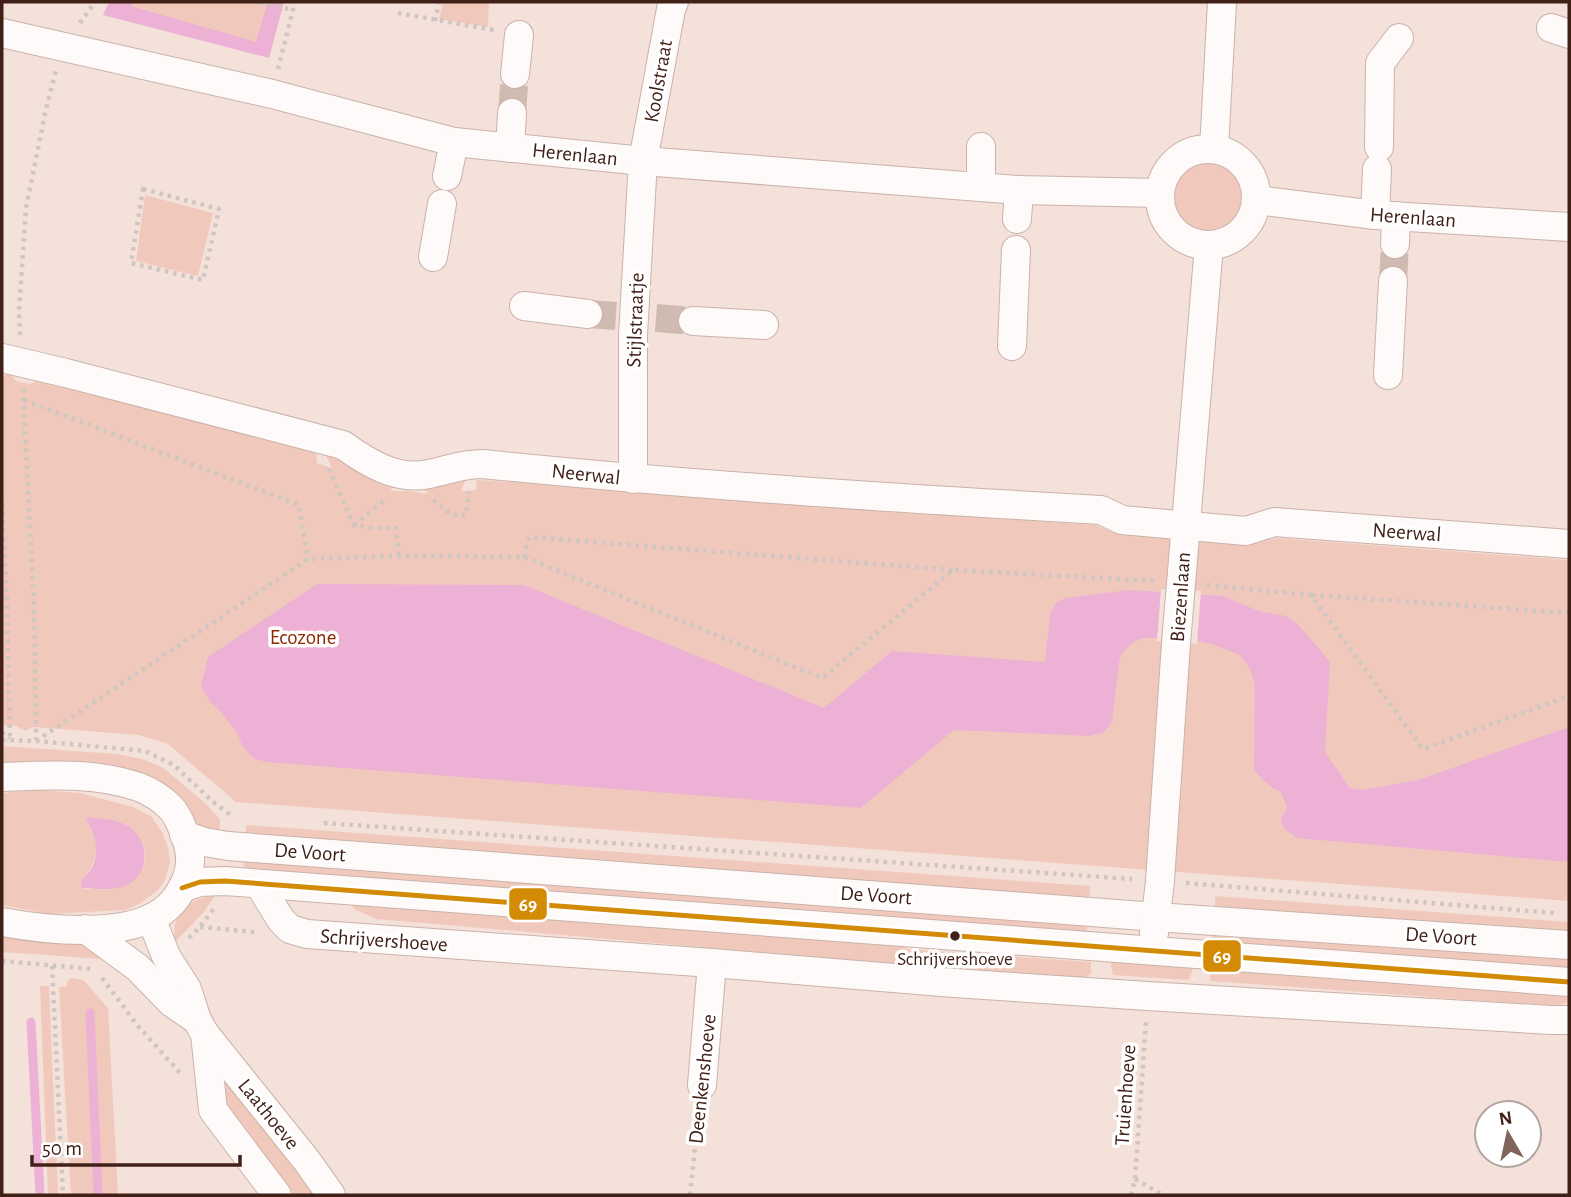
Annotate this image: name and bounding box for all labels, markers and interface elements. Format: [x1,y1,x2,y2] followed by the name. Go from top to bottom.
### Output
[641,38,676,124] street label: Koolstraat
[531,140,619,169] street label: Herenlaan
[1369,204,1457,231] street label: Herenlaan
[623,272,648,368] street label: Stijlstraatje
[551,460,621,489] street label: Neerwal
[1372,520,1442,545] street label: Neerwal
[1167,551,1194,643] street label: Biezenlaan
[270,627,336,648] park label: Ecozone
[274,840,347,865] street label: De Voort
[840,883,913,908] street label: De Voort
[508,887,548,921] line badge: 69
[519,896,537,915] text: 69
[1405,924,1478,949] street label: De Voort
[320,926,448,955] street label: Schrijvershoeve
[948,929,962,943] marker: Schrijvershoeve
[1202,939,1242,973] line badge: 69
[1213,948,1231,967] text: 69
[897,950,1013,969] place label: Schrijvershoeve
[685,1013,720,1145] street label: Deenkenshoeve
[1111,1044,1140,1146] street label: Truienhoeve
[234,1075,303,1154] street label: Laathoeve
[1473,1099,1543,1169] north arrow
[1498,1108,1514,1129] text: N
[32,1124,240,1168] scale bar
[42,1138,82,1159] text: 50 m

